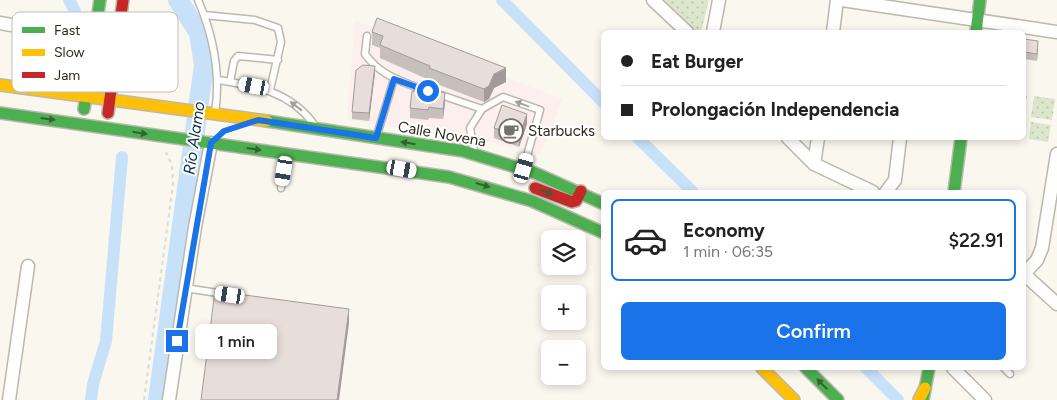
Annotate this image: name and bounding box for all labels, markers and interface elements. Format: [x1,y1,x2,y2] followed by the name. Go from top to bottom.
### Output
[12,12,178,92] legend
[54,22,80,39] text: Fast
[54,44,85,61] text: Slow
[651,50,743,73] text: Eat Burger
[54,67,80,84] text: Jam
[237,76,270,96] car
[417,80,439,102] route start
[651,98,899,121] text: Prolongación Independencia
[179,100,209,176] water label: Río Alamo
[514,100,529,107] one-way arrow
[289,101,303,111] one-way arrow
[41,116,57,124] one-way arrow
[397,117,487,151] street label: Calle Novena
[498,118,524,144] cafe icon: Starbucks
[528,122,595,140] place label: Starbucks
[132,129,148,137] one-way arrow
[400,138,416,146] one-way arrow
[246,145,262,153] one-way arrow
[512,152,535,184] car
[274,155,293,187] car
[385,159,418,179] car
[476,182,491,190] one-way arrow
[539,188,554,196] one-way arrow
[623,218,668,263] icon: car
[683,219,765,242] text: Economy
[948,229,1004,252] text: $22.91
[541,230,586,385] map controls
[541,230,586,275] button: layers
[683,242,773,261] text: 1 min · 06:35
[214,285,245,305] car
[541,285,586,330] button: +
[621,302,1006,360] button: Confirm
[194,324,277,358] callout: 1 min
[166,330,188,352] route end
[217,332,255,351] text: 1 min
[541,340,586,385] button: −
[817,378,829,390] one-way arrow

